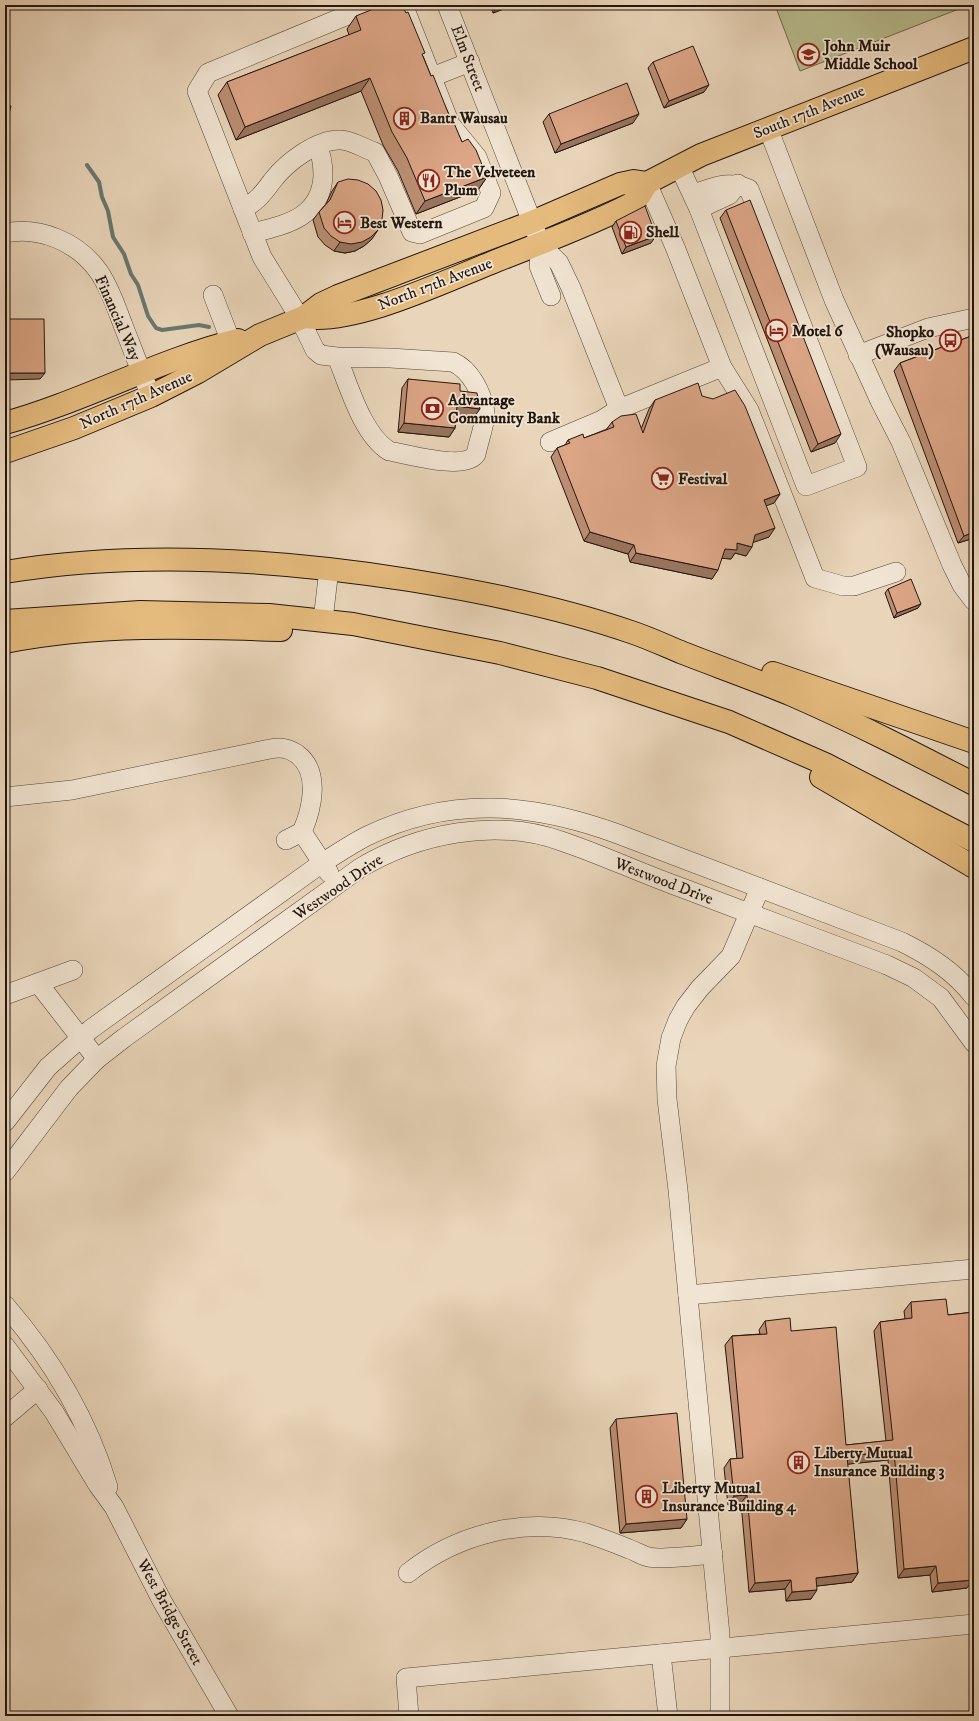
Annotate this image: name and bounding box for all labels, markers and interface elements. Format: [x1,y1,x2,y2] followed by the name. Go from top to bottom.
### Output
[446,22,490,94] street label: Elm Street
[822,36,919,74] place label: John Muir Middle School
[795,42,821,68] school or university icon: John Muir Middle School
[750,80,868,143] street label: South 17th Avenue
[392,105,418,131] building icon: Bantr Wausau
[420,108,508,128] place label: Bantr Wausau
[443,162,536,200] place label: The Velveteen Plum
[416,168,442,194] restaurant icon: The Velveteen Plum
[332,210,358,236] hotel icon: Best Western
[360,213,443,233] place label: Best Western
[617,219,643,245] fuel station icon: Shell
[646,222,680,242] place label: Shell
[375,253,495,315] street label: North 17th Avenue
[90,272,146,364] street label: Financial Way
[764,318,790,344] hotel icon: Motel 6
[792,321,844,341] place label: Motel 6
[875,322,934,360] place label: Shopko (Wausau)
[937,328,963,354] bus stop icon: Shopko (Wausau)
[77,366,196,434] street label: North 17th Avenue
[447,390,561,428] place label: Advantage Community Bank
[420,396,446,422] bank icon: Advantage Community Bank
[650,466,676,492] supermarket icon: Festival
[678,469,728,489] place label: Festival
[289,849,387,925] street label: Westwood Drive
[611,853,716,909] street label: Westwood Drive
[814,1443,944,1481] place label: Liberty Mutual Insurance Building 3
[786,1449,812,1475] building icon: Liberty Mutual Insurance Building 3
[662,1478,796,1516] place label: Liberty Mutual Insurance Building 4
[634,1484,660,1510] building icon: Liberty Mutual Insurance Building 4
[132,1555,207,1669] street label: West Bridge Street

